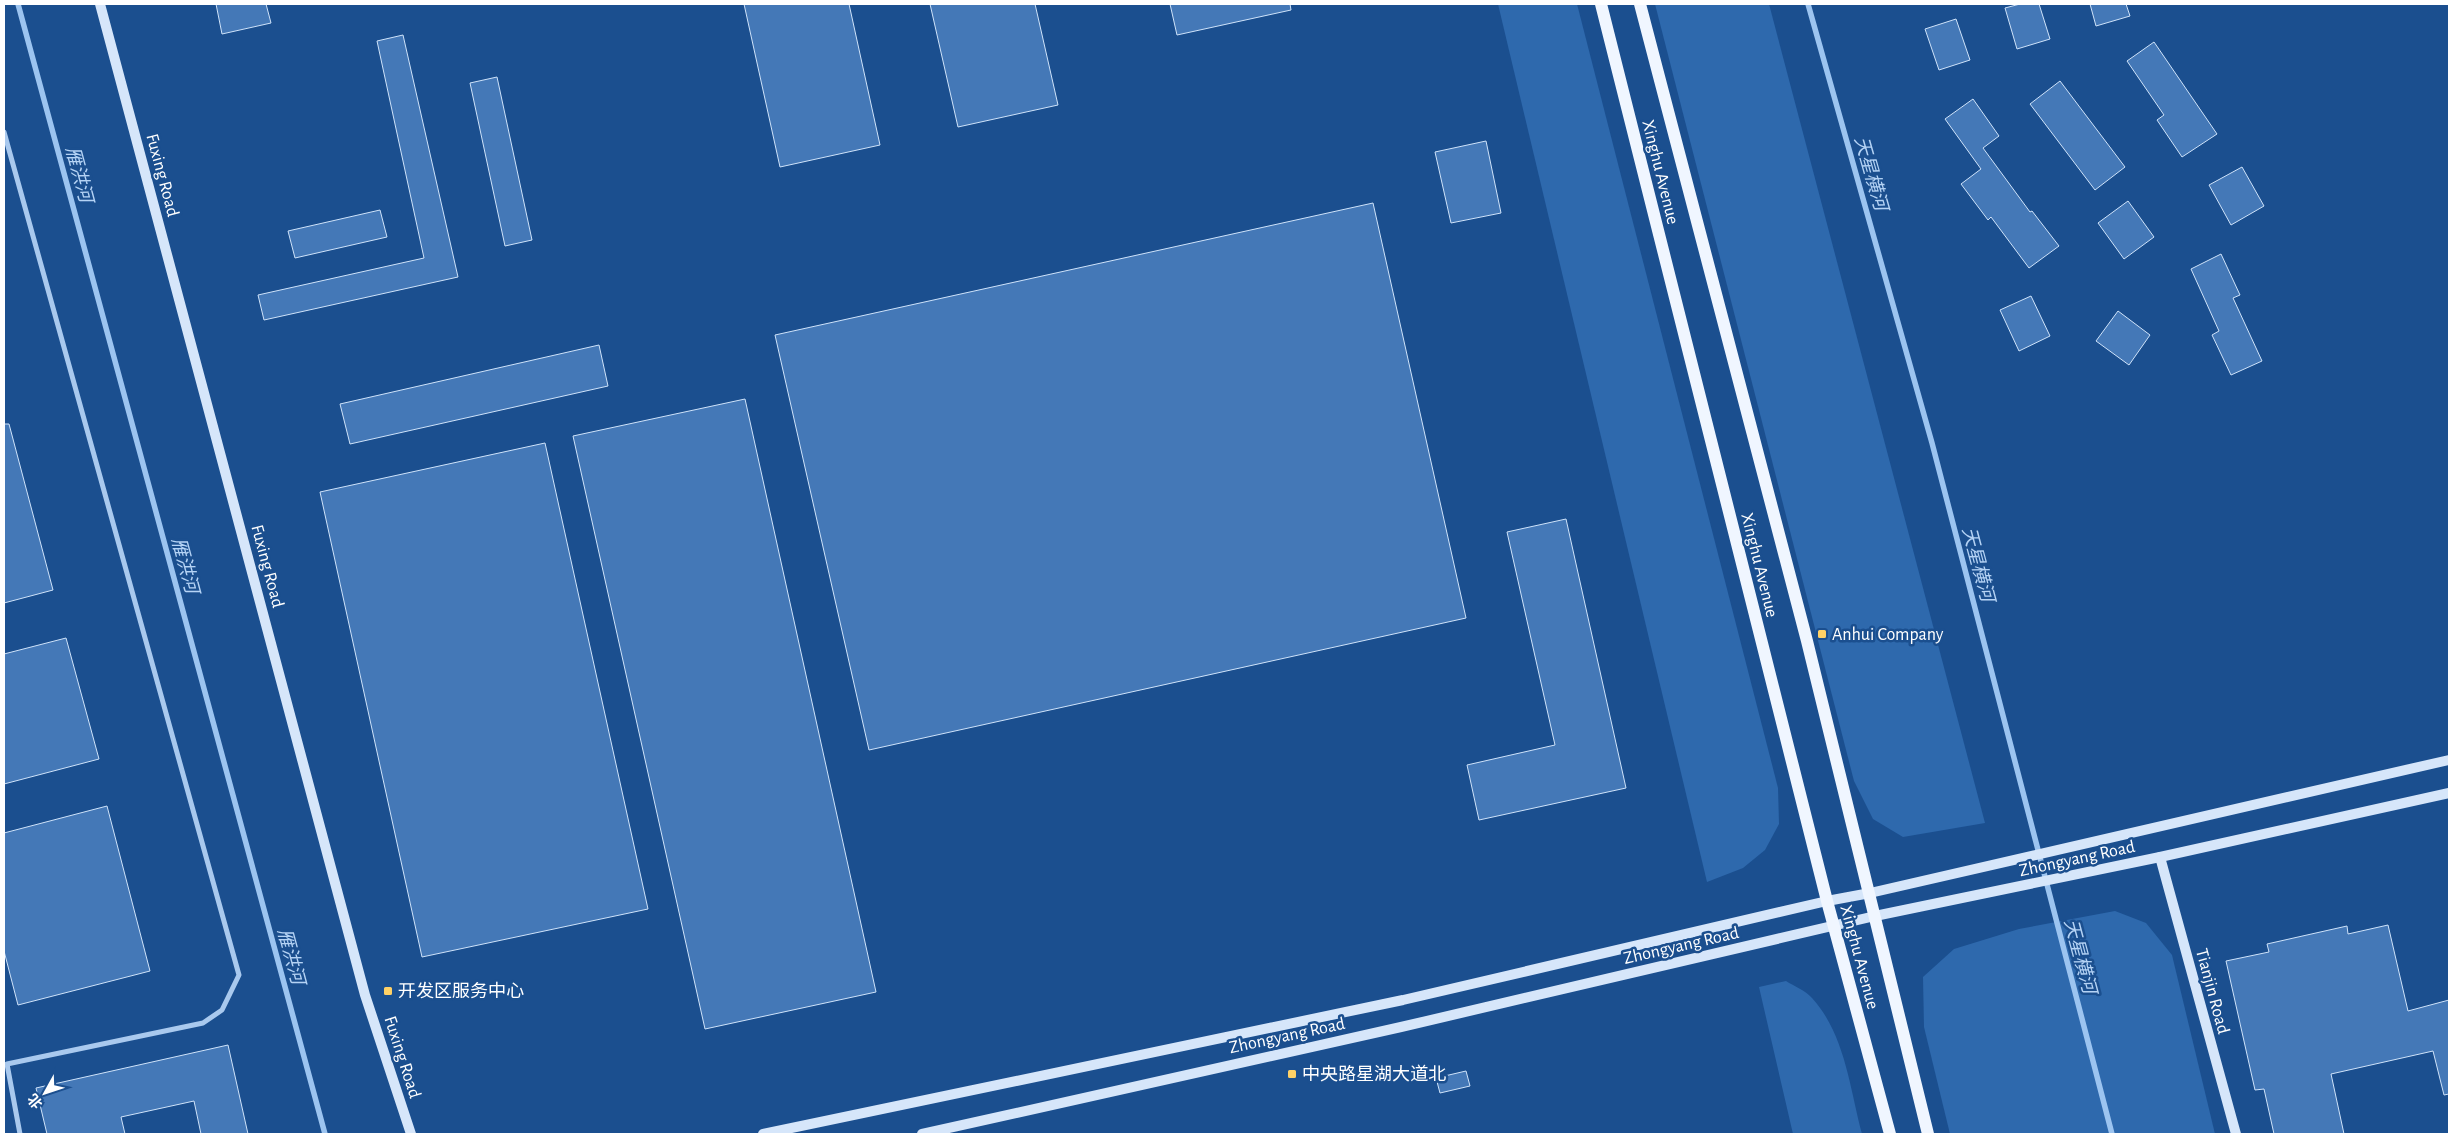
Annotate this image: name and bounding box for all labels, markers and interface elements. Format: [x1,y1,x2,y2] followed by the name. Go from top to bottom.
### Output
[1638,118,1682,226] street label: Xinghu Avenue
[142,132,182,219] street label: Fuxing Road
[1851,134,1892,216] water label: 天星横河
[62,144,97,208] water label: 雁洪河
[1737,511,1781,619] street label: Xinghu Avenue
[247,523,287,610] street label: Fuxing Road
[1959,525,1999,607] water label: 天星横河
[168,535,203,599] water label: 雁洪河
[1832,626,1944,644] place label: Anhui Company
[1816,628,1828,640] marker: Anhui Company
[2018,838,2137,880] street label: Zhongyang Road
[1836,903,1882,1011] street label: Xinghu Avenue
[2061,917,2101,999] water label: 天星横河
[1622,924,1741,968] street label: Zhongyang Road
[274,926,309,990] water label: 雁洪河
[2192,947,2232,1036] street label: Tianjin Road
[398,981,524,1001] place label: 开发区服务中心
[382,985,394,997] marker: 开发区服务中心
[380,1014,424,1101] street label: Fuxing Road
[1228,1015,1347,1057] street label: Zhongyang Road
[1302,1064,1446,1084] place label: 中央路星湖大道北
[20,1068,70,1118] north arrow
[1286,1068,1298,1080] marker: 中央路星湖大道北
[25,1091,46,1111] text: 北

